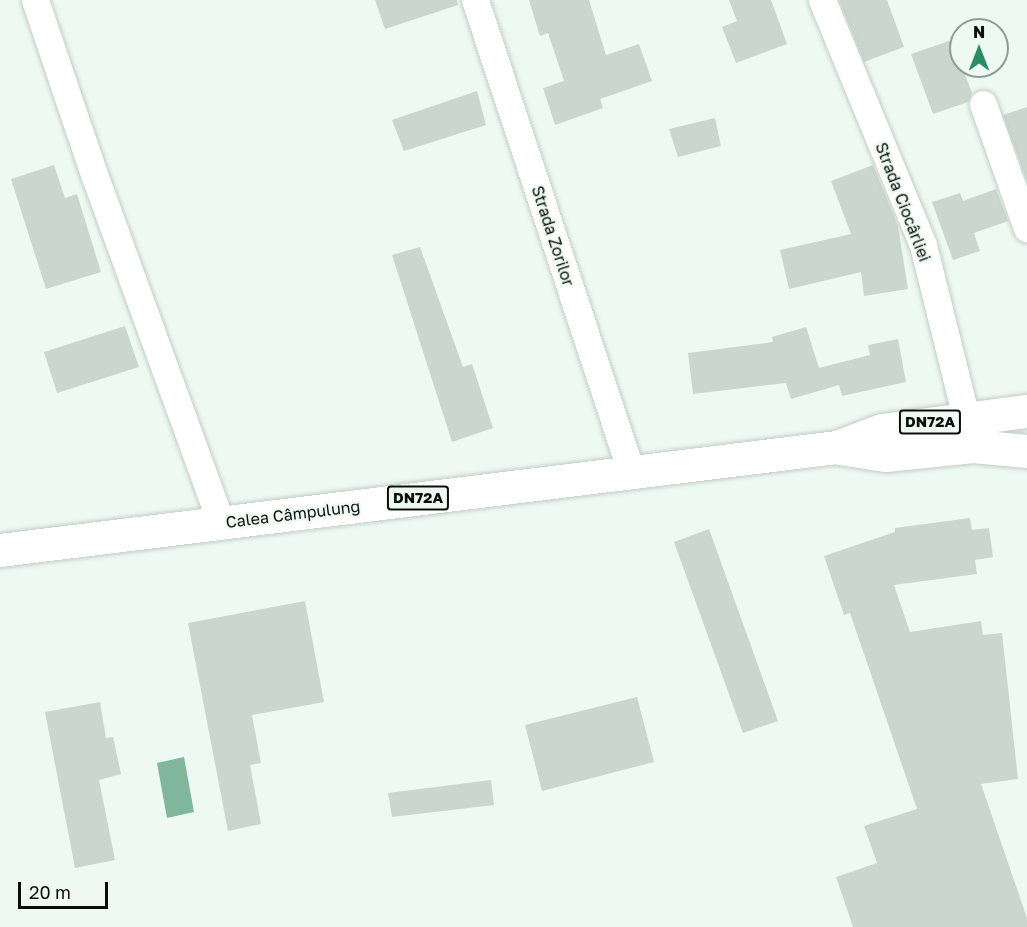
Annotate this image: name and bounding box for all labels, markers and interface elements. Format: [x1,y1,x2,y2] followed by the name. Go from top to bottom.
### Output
[949,18,1009,78] north arrow
[973,22,985,42] text: N
[871,140,935,264] street label: Strada Ciocârliei
[528,183,578,289] street label: Strada Zorilor
[898,410,962,434] road number: DN72A
[386,486,450,510] road number: DN72A
[225,496,361,532] street label: Calea Câmpulung
[21,870,111,908] scale bar
[29,881,71,903] text: 20 m

